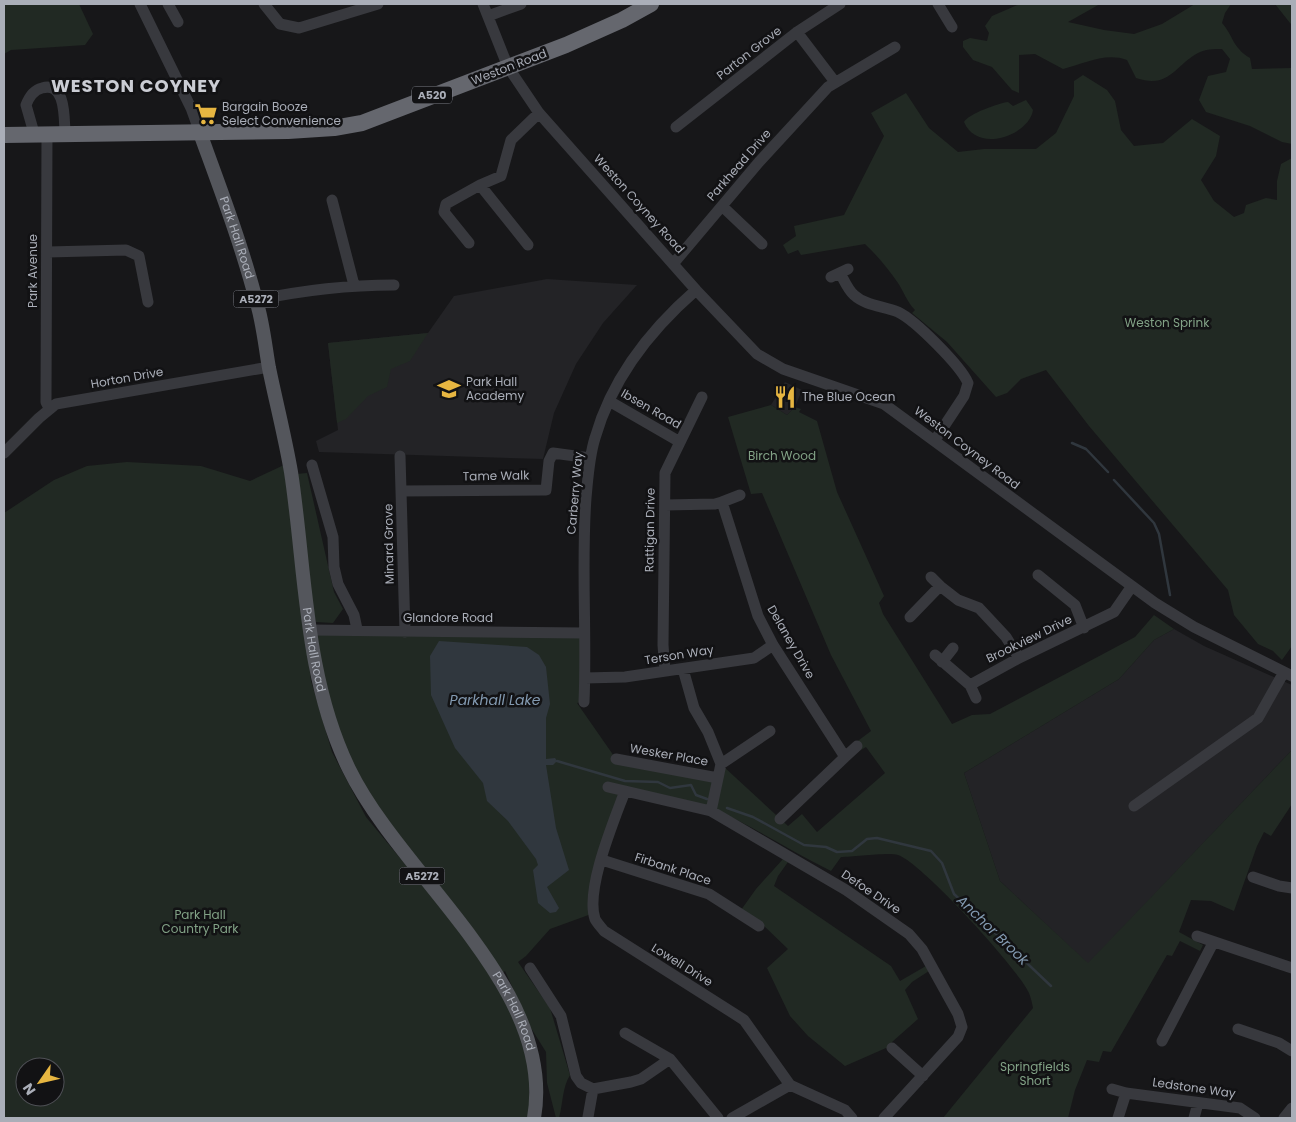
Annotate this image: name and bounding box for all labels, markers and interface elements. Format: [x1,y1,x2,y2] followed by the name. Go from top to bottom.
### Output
[713,22,785,83] street label: Parton Grove
[469,44,549,89] street label: Weston Road
[51,73,221,98] district label: WESTON COYNEY
[412,86,452,104] road number: A520
[222,98,341,129] place label: Bargain Booze Select Convenience
[193,101,219,127] supermarket icon: Bargain Booze Select Convenience
[703,125,775,204] street label: Parkhead Drive
[590,150,689,257] street label: Weston Coyney Road
[216,194,259,281] street label: Park Hall Road
[24,234,41,308] street label: Park Avenue
[234,290,278,308] road number: A5272
[1125,314,1210,331] park label: Weston Sprink
[89,363,165,392] street label: Horton Drive
[466,373,524,404] place label: Park Hall Academy
[436,376,462,402] school or university icon: Park Hall Academy
[618,384,684,433] street label: Ibsen Road
[772,384,798,410] restaurant icon: The Blue Ocean
[802,388,895,405] place label: The Blue Ocean
[911,402,1024,493] street label: Weston Coyney Road
[748,447,816,464] park label: Birch Wood
[562,451,587,535] street label: Carberry Way
[463,466,530,485] street label: Tame Walk
[640,488,659,572] street label: Rattigan Drive
[379,504,398,584] street label: Minard Grove
[764,602,819,682] street label: Delaney Drive
[299,606,330,694] street label: Park Hall Road
[403,609,493,626] street label: Glandore Road
[983,610,1075,667] street label: Brookview Drive
[643,641,715,668] street label: Terson Way
[450,690,541,710] water label: Parkhall Lake
[628,739,710,770] street label: Wesker Place
[633,848,714,889] street label: Firbank Place
[838,865,904,918] street label: Defoe Drive
[400,868,444,884] road number: A5272
[952,890,1034,970] water label: Anchor Brook
[162,906,239,937] park label: Park Hall Country Park
[648,939,716,990] street label: Lowell Drive
[489,968,540,1052] street label: Park Hall Road
[15,1057,65,1107] north arrow
[1000,1058,1070,1089] park label: Springfields Short
[1151,1073,1237,1102] street label: Ledstone Way
[18,1079,40,1099] text: N

